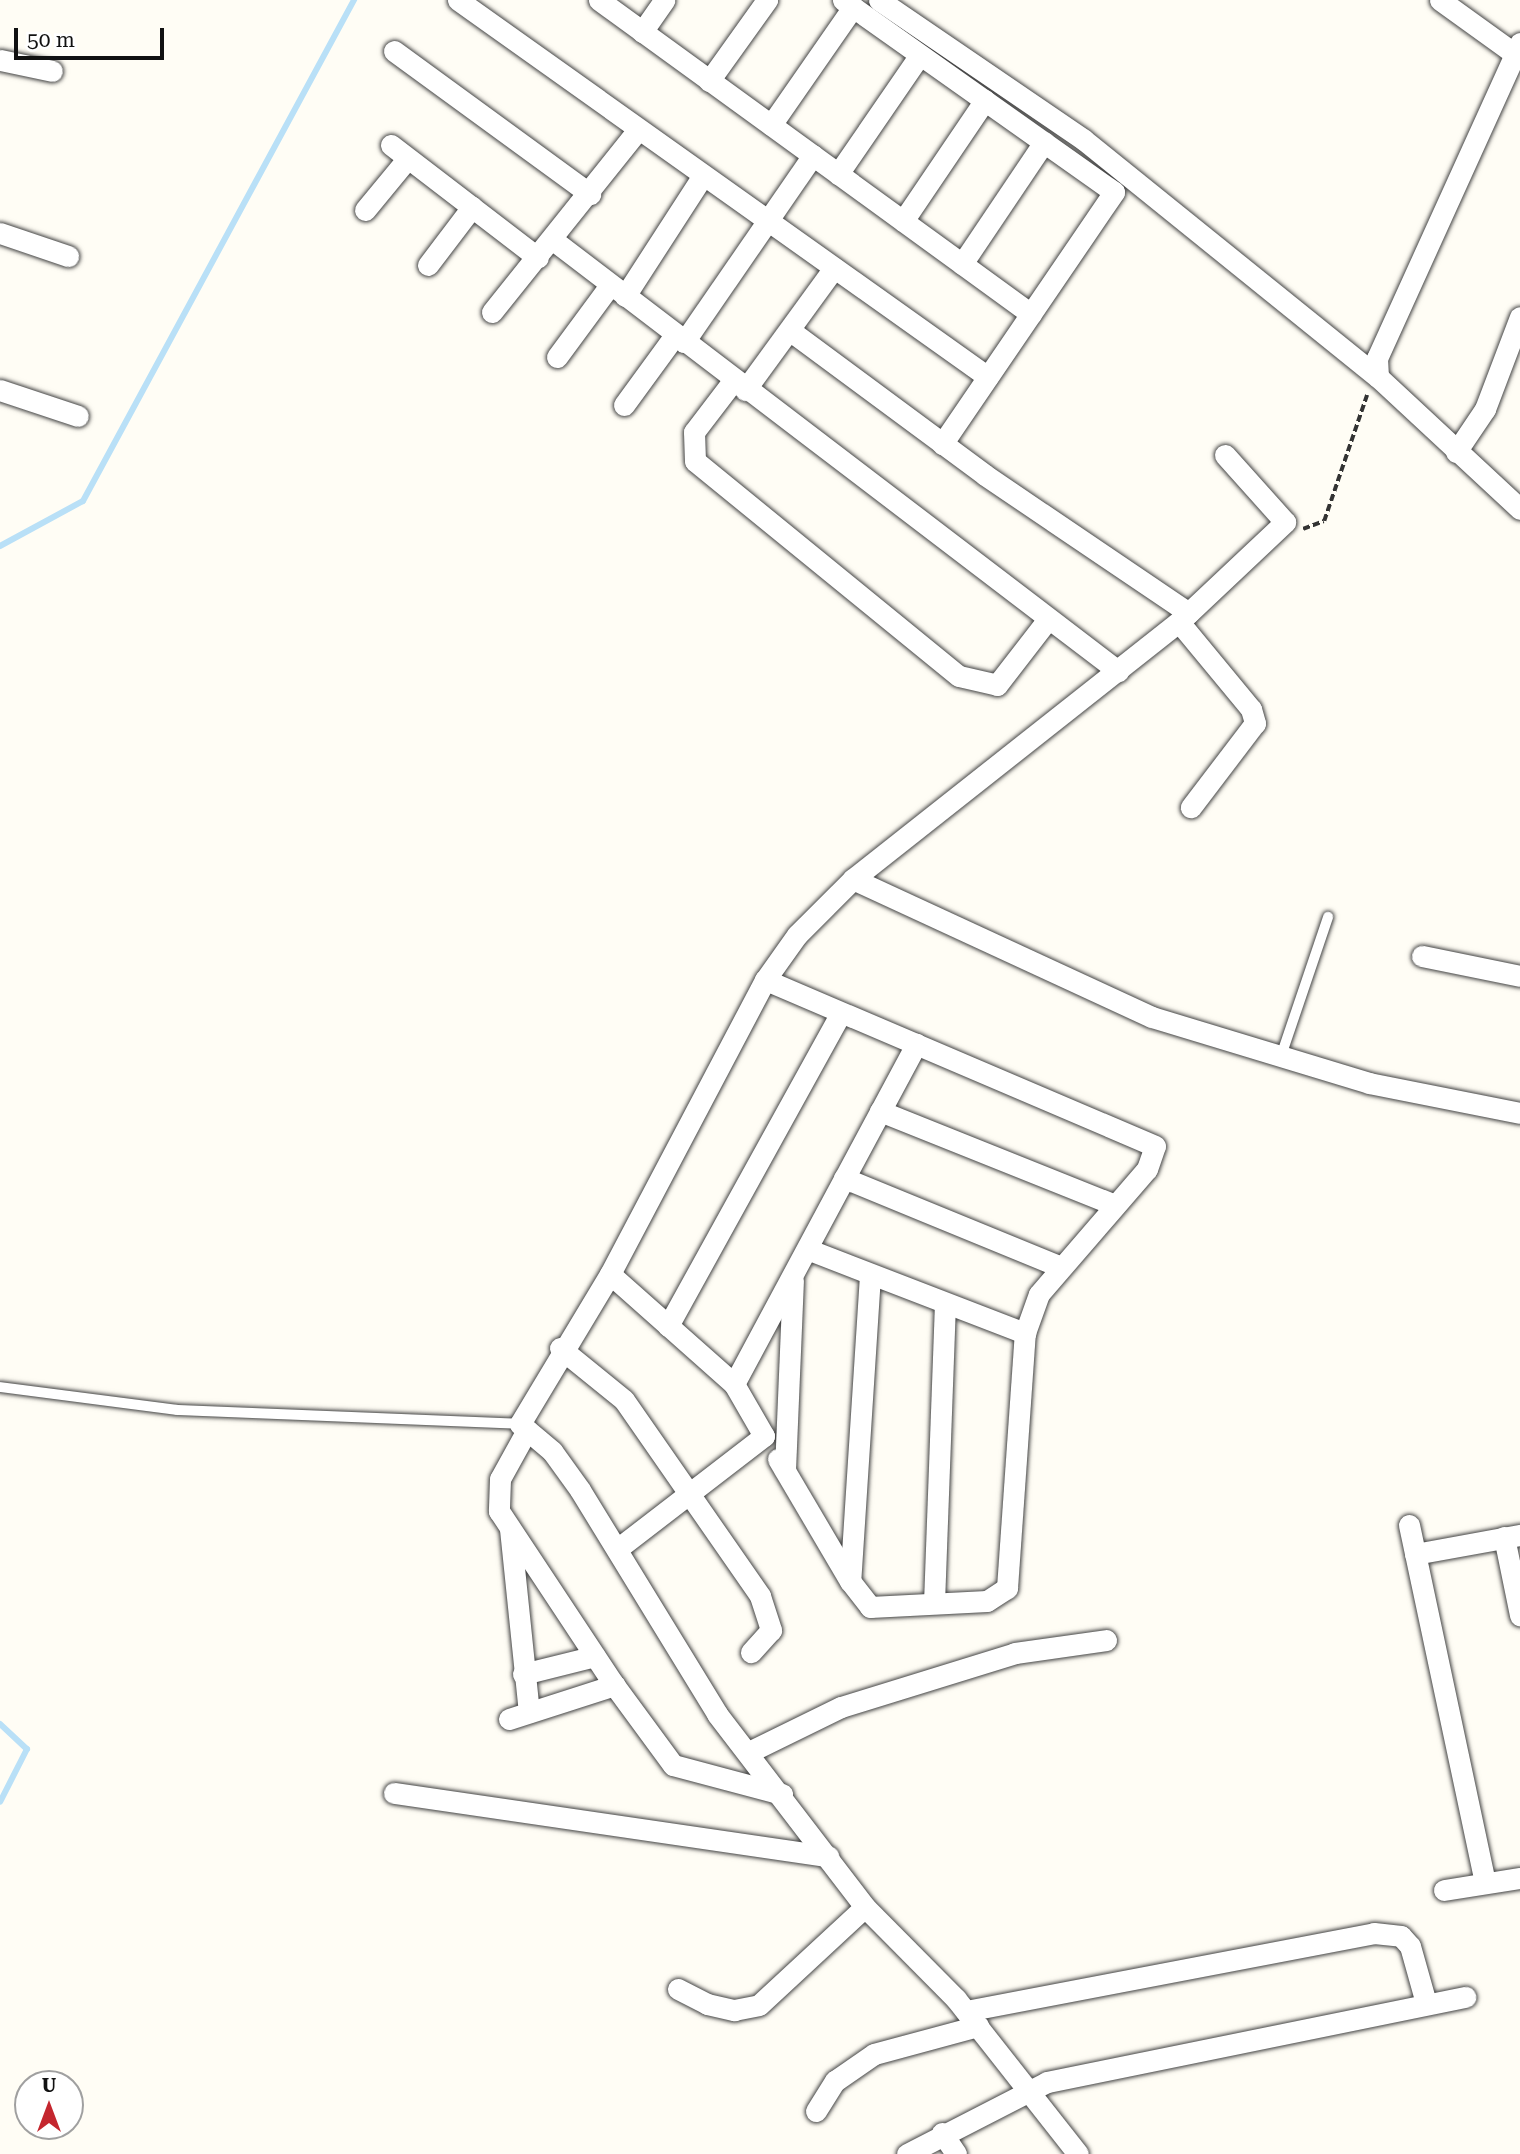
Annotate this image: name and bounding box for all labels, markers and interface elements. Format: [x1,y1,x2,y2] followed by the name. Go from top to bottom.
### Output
[18,14,168,58] scale bar
[27,28,75,52] text: 50 m
[14,2070,84,2140] north arrow
[42,2074,56,2097] text: U

